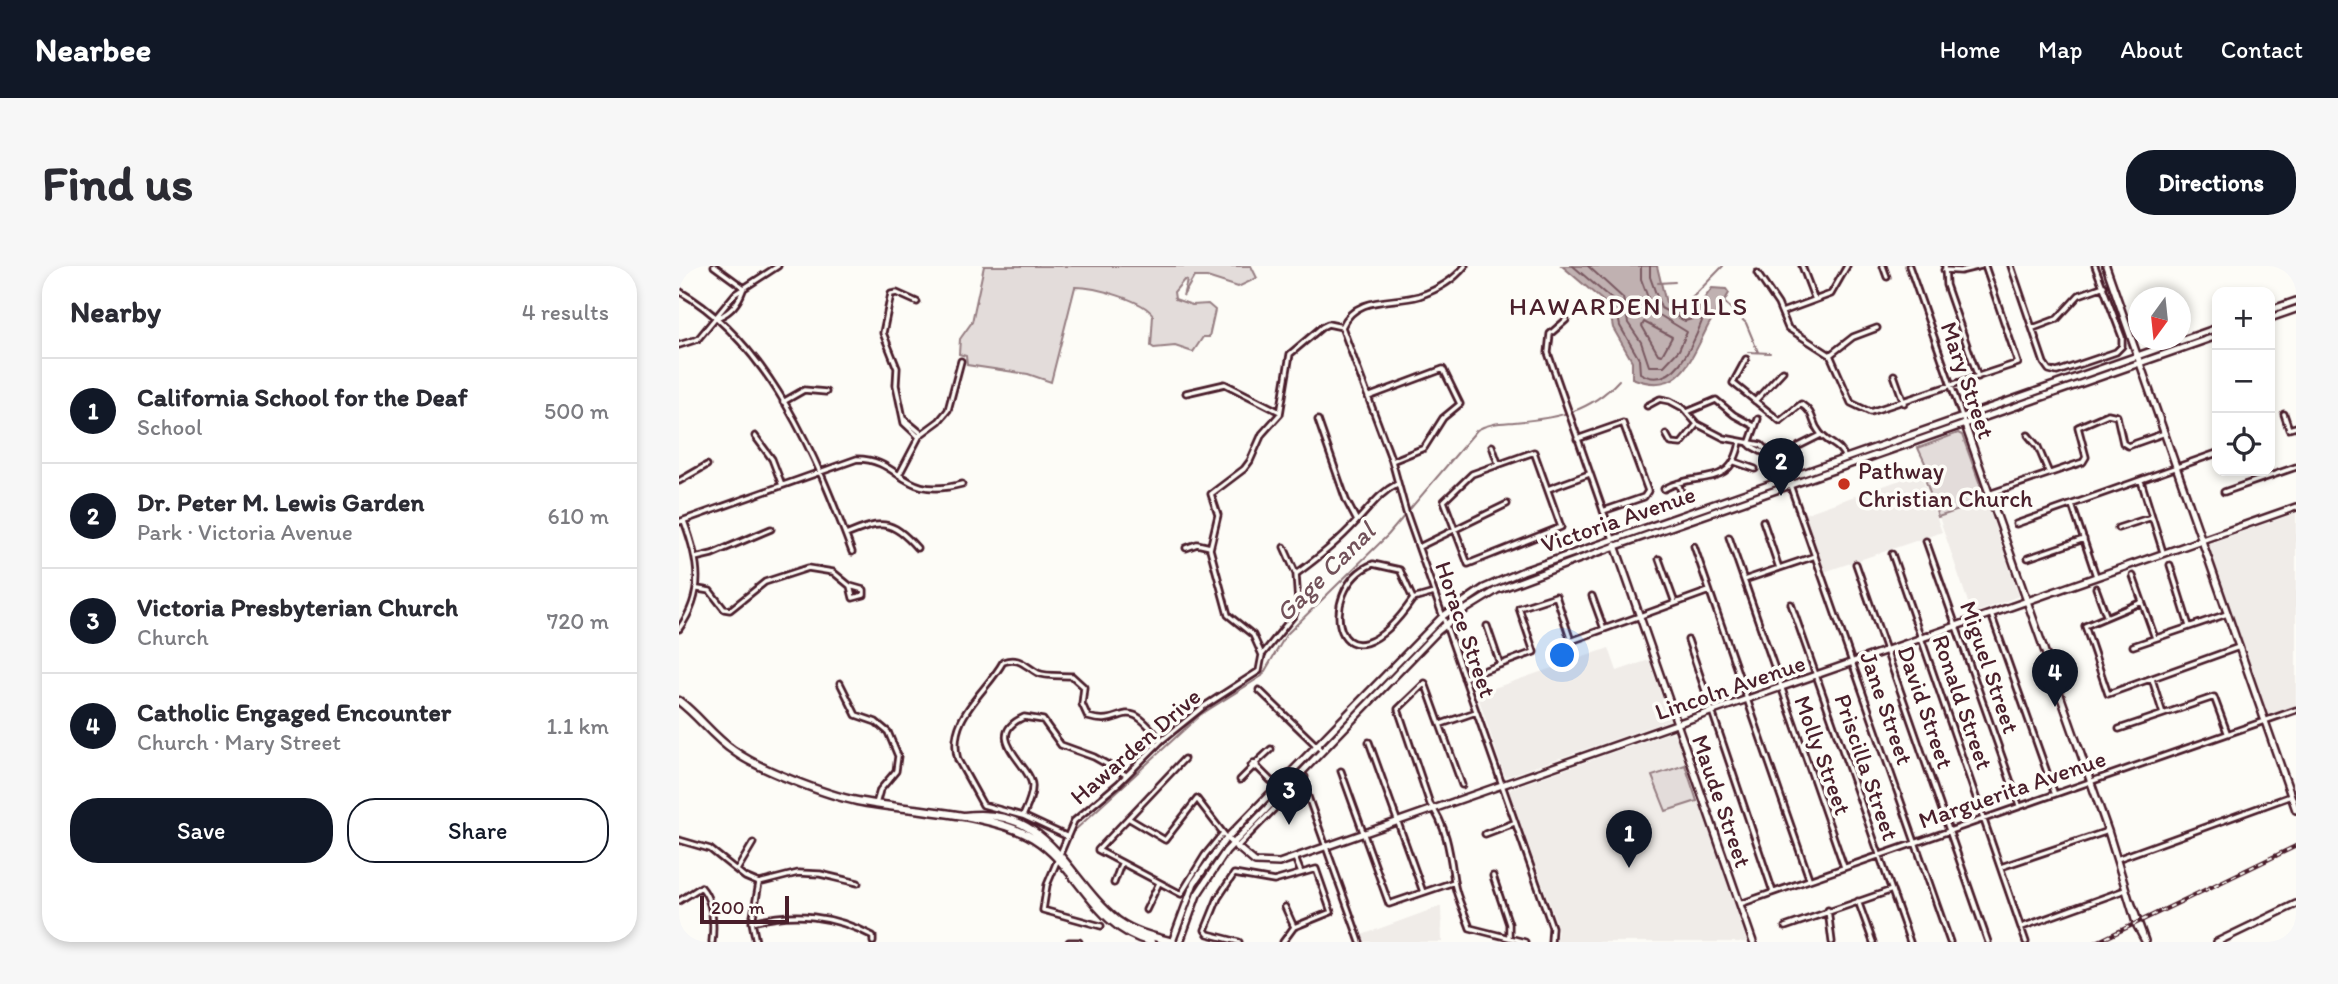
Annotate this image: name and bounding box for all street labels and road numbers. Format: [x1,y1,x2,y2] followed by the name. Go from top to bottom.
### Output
[1935,318,2001,442] street label: Mary Street
[1537,479,1699,559] street label: Victoria Avenue
[1429,557,1503,701] street label: Horace Street
[1954,597,2026,737] street label: Miguel Street
[1926,631,2000,773] street label: Ronald Street
[1891,642,1961,772] street label: David Street
[1854,647,1920,769] street label: Jane Street
[1651,648,1809,726] street label: Lincoln Avenue
[1064,681,1206,811] street label: Hawarden Drive
[1828,690,1906,844] street label: Priscilla Street
[1788,691,1858,819] street label: Molly Street
[1686,731,1758,871] street label: Maude Street
[1915,743,2109,835] street label: Marguerita Avenue

